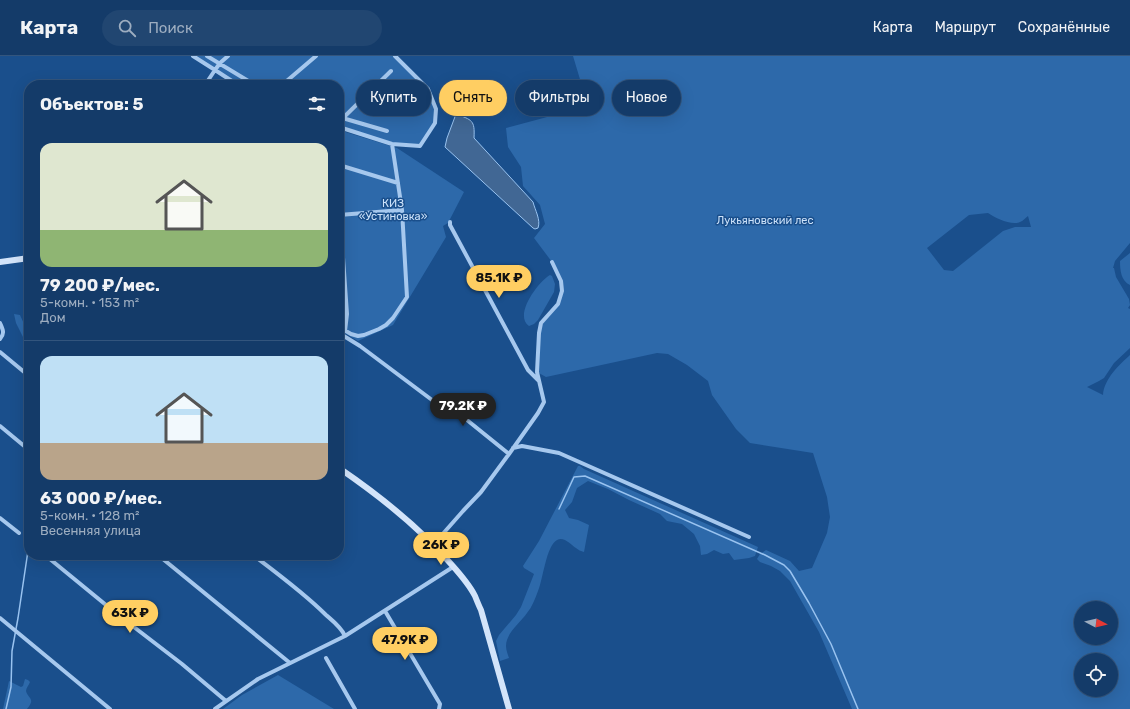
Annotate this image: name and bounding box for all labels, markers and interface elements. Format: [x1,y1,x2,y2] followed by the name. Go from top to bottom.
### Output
[102,10,382,46] search box
[20,16,78,39] text: Карта
[116,17,138,39] icon: search
[148,19,193,37] text: Поиск
[873,19,913,36] text: Карта
[935,19,996,36] text: Маршрут
[1018,19,1110,36] text: Сохранённые
[356,80,431,116] chip: Купить
[439,80,507,116] chip: Снять
[515,80,604,116] chip: Фильтры
[612,80,681,116] chip: Новое
[306,93,328,115] icon: filters
[40,94,144,114] text: Объектов: 5
[148,169,220,241] icon: home
[359,197,428,223] park label: КИЗ «Устиновка»
[716,214,814,227] park label: Лукьяновский лес
[462,265,536,299] pin: 85.1K ₽
[475,270,523,285] text: 85.1K ₽
[40,275,160,295] text: 79 200 ₽/мес.
[40,295,139,310] text: 5-комн. · 153 m²
[40,310,66,325] text: Дом
[148,382,220,454] icon: home
[426,393,500,427] pin: 79.2K ₽
[439,398,487,413] text: 79.2K ₽
[40,488,162,508] text: 63 000 ₽/мес.
[40,508,140,523] text: 5-комн. · 128 m²
[40,523,141,538] text: Весенняя улица
[413,532,469,566] pin: 26K ₽
[422,537,460,552] text: 26K ₽
[102,600,158,634] pin: 63K ₽
[1074,601,1118,645] north arrow
[1074,601,1118,697] map controls
[111,605,149,620] text: 63K ₽
[368,627,442,661] pin: 47.9K ₽
[381,632,429,647] text: 47.9K ₽
[1074,653,1118,697] button: locate

